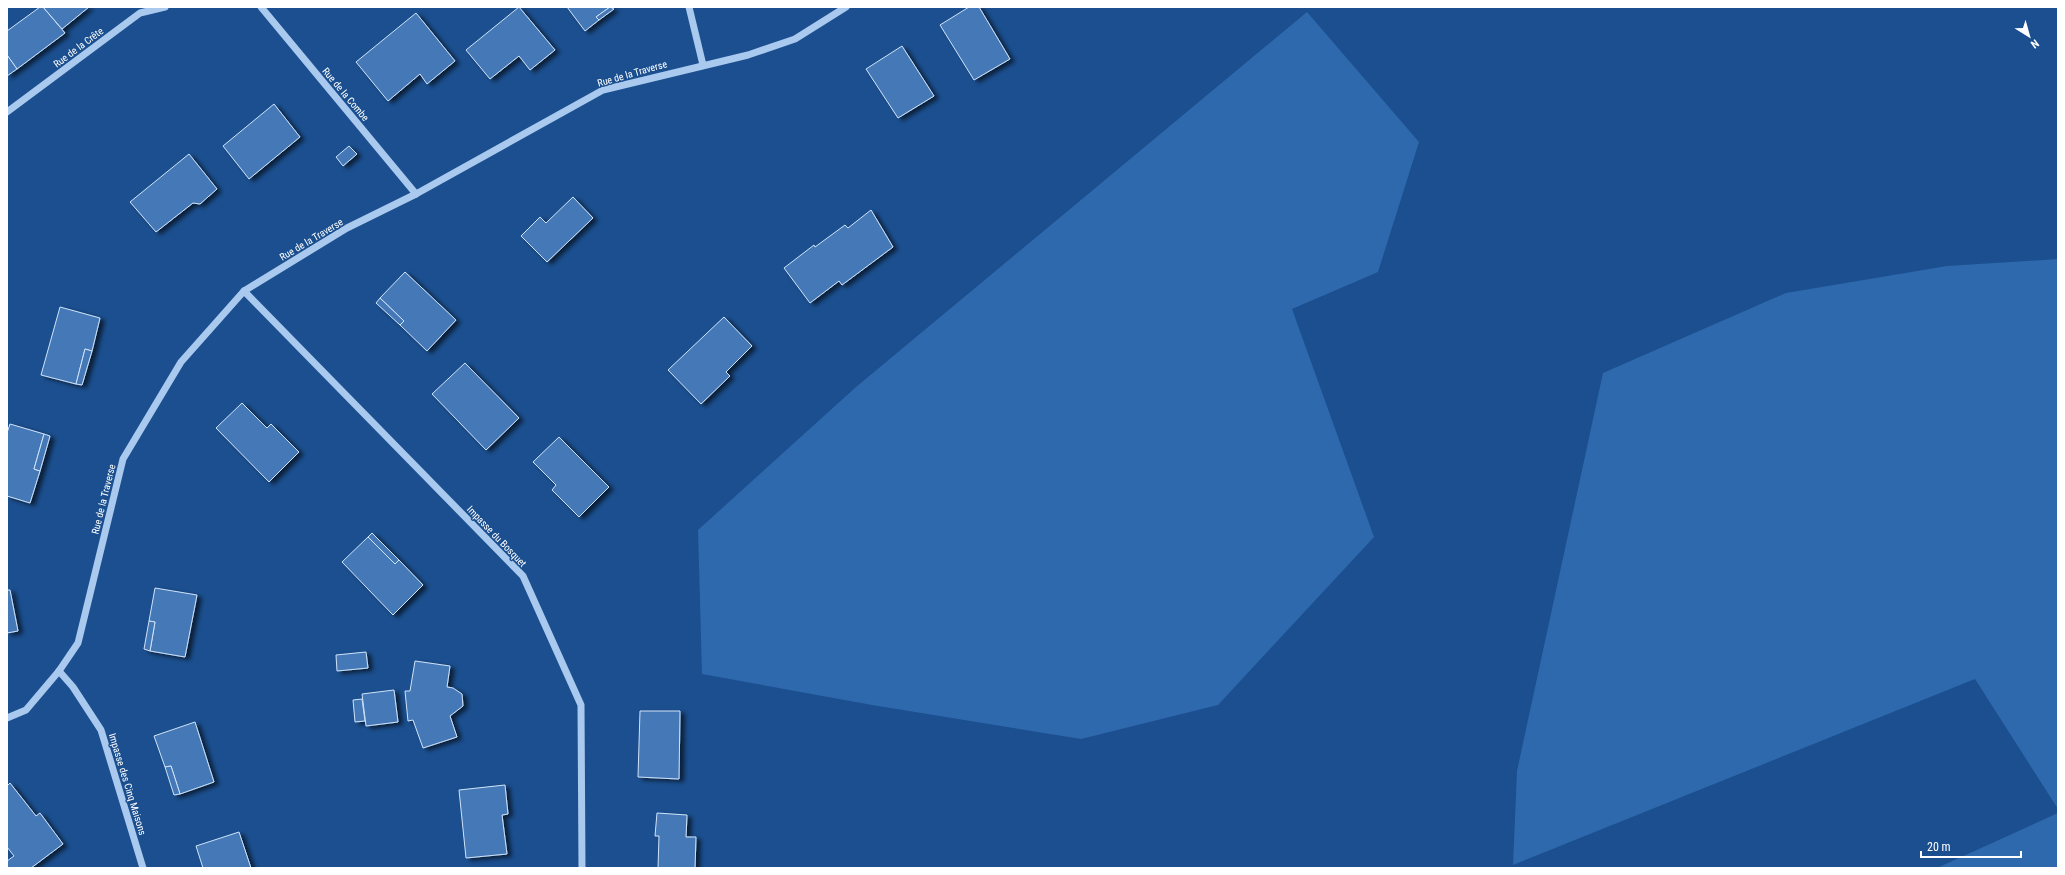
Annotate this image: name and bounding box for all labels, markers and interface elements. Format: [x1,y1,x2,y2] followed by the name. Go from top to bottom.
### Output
[2009,16,2049,56] north arrow
[51,25,106,70] street label: Rue de la Crête
[2028,36,2041,51] text: N
[596,58,668,89] street label: Rue de la Traverse
[320,65,371,123] street label: Rue de la Combe
[278,216,345,263] street label: Rue de la Traverse
[89,463,118,535] street label: Rue de la Traverse
[465,504,529,569] street label: Impasse du Bosquet
[107,732,148,837] street label: Impasse des Cinq Maisons
[1921,833,2021,859] scale bar
[1927,840,1951,854] text: 20 m

